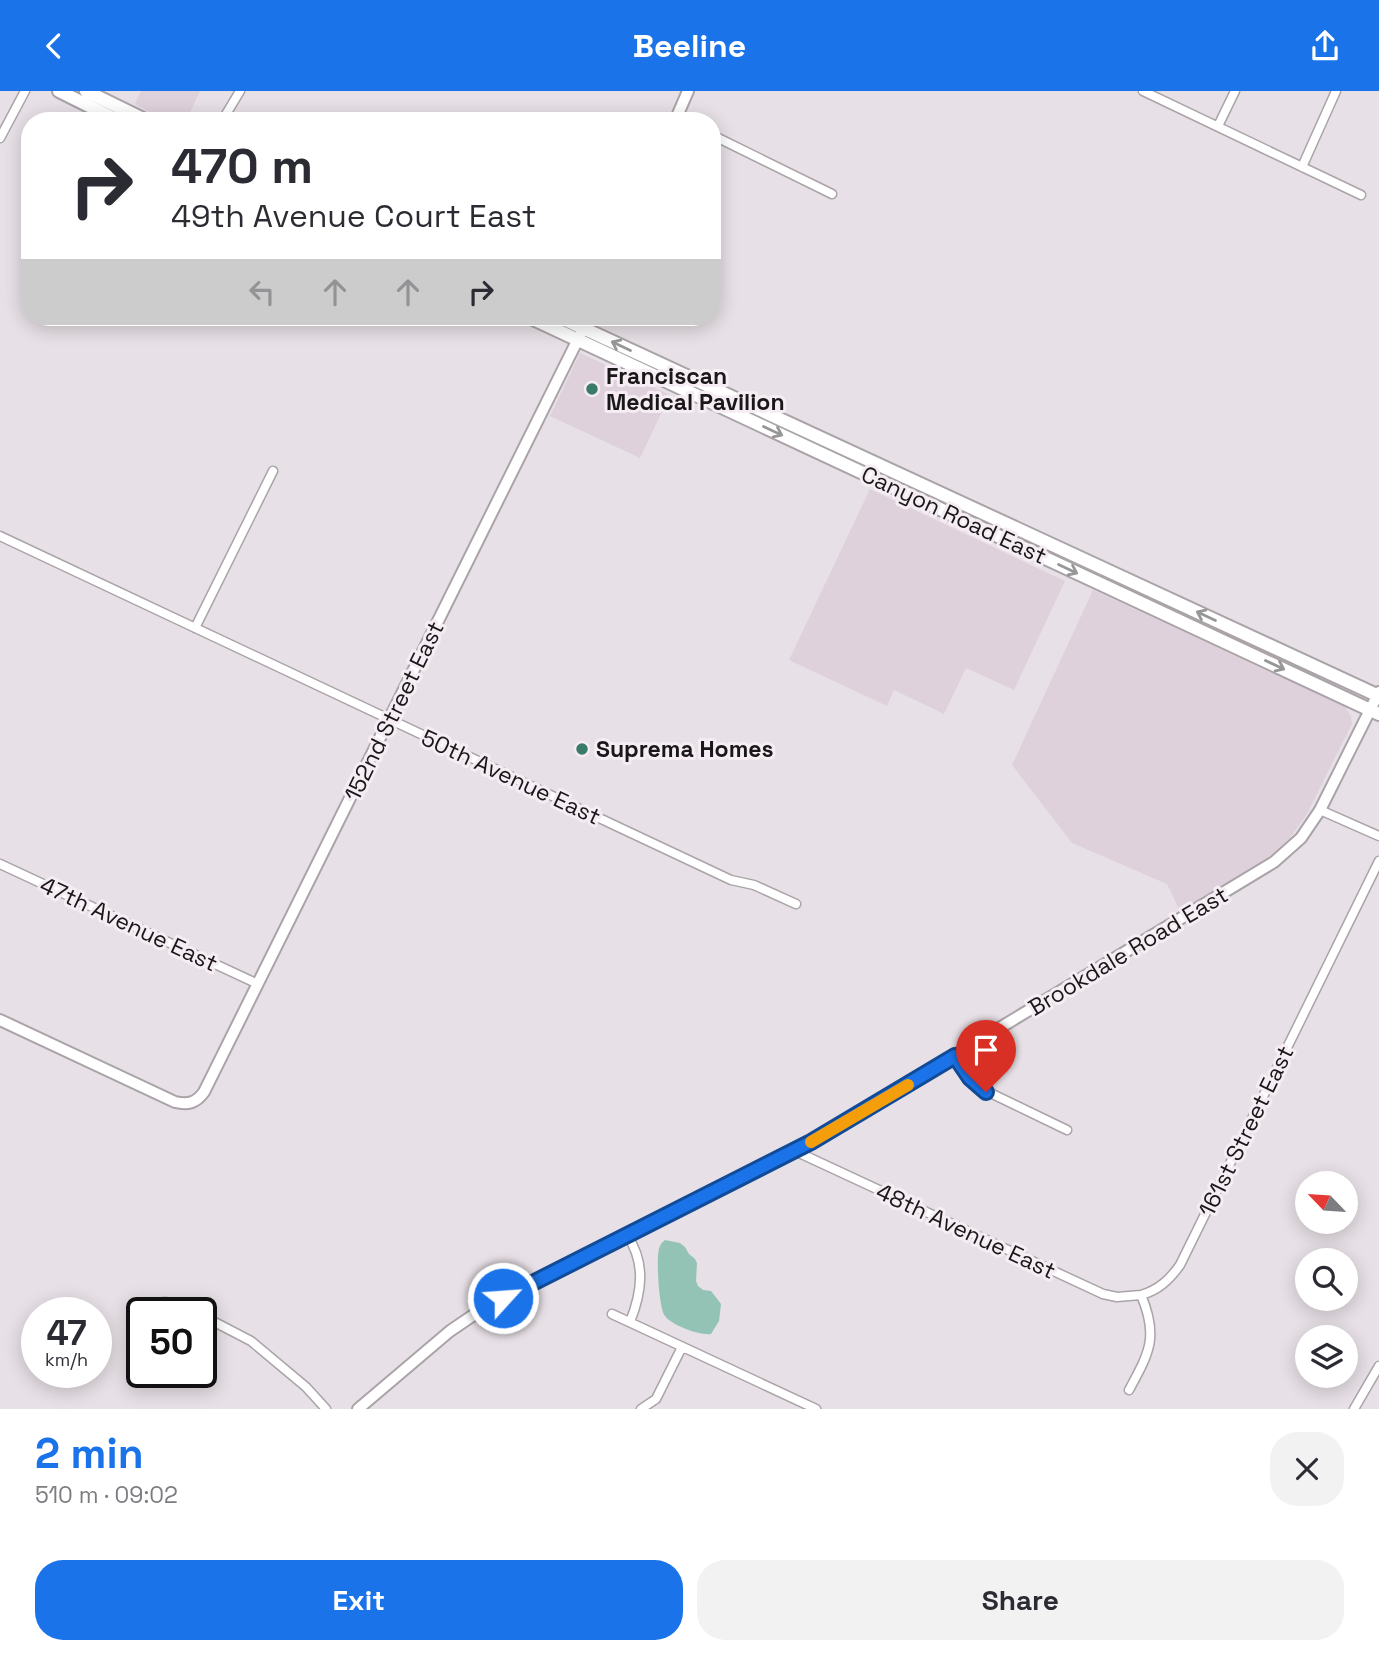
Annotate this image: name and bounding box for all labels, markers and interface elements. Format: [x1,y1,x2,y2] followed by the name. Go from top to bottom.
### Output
[633,26,746,66] text: Beeline
[35,27,73,65] icon: back
[1306,27,1344,65] icon: share
[171,135,313,197] text: 470 m
[56,140,147,231] icon: right
[171,196,536,236] text: 49th Avenue Court East
[243,273,281,311] icon: left
[316,273,354,311] icon: ahead
[389,273,427,311] icon: ahead
[462,273,500,311] icon: right
[611,339,632,352] one-way arrow
[606,361,785,417] place label: Franciscan Medical Pavilion
[584,381,600,397] marker: Franciscan Medical Pavilion
[762,425,784,438] one-way arrow
[857,459,1051,571] street label: Canyon Road East
[1057,563,1079,576] one-way arrow
[1196,609,1217,622] one-way arrow
[337,616,451,806] street label: 152nd Street East
[1264,659,1285,672] one-way arrow
[417,722,605,832] street label: 50th Avenue East
[596,734,774,764] place label: Suprema Homes
[574,741,590,757] marker: Suprema Homes
[35,870,223,978] street label: 47th Avenue East
[1023,879,1233,1023] street label: Brookdale Road East
[956,1020,1016,1092] pin
[967,1031,1005,1069] icon: arrive
[1192,1041,1300,1221] street label: 161st Street East
[1295,1171,1358,1234] north arrow
[1295,1171,1358,1388] map controls
[871,1176,1061,1286] street label: 48th Avenue East
[1295,1248,1358,1311] button: search
[466,1261,540,1335] position arrow
[126,1297,217,1388] speed limit sign: 50
[46,1311,87,1355] text: 47
[1295,1325,1358,1388] button: layers
[45,1348,88,1371] text: km/h
[35,1427,144,1480] text: 2 min
[1270,1432,1344,1506] button: close
[35,1480,178,1510] text: 510 m · 09:02
[35,1560,683,1640] button: Exit
[697,1560,1344,1640] button: Share

